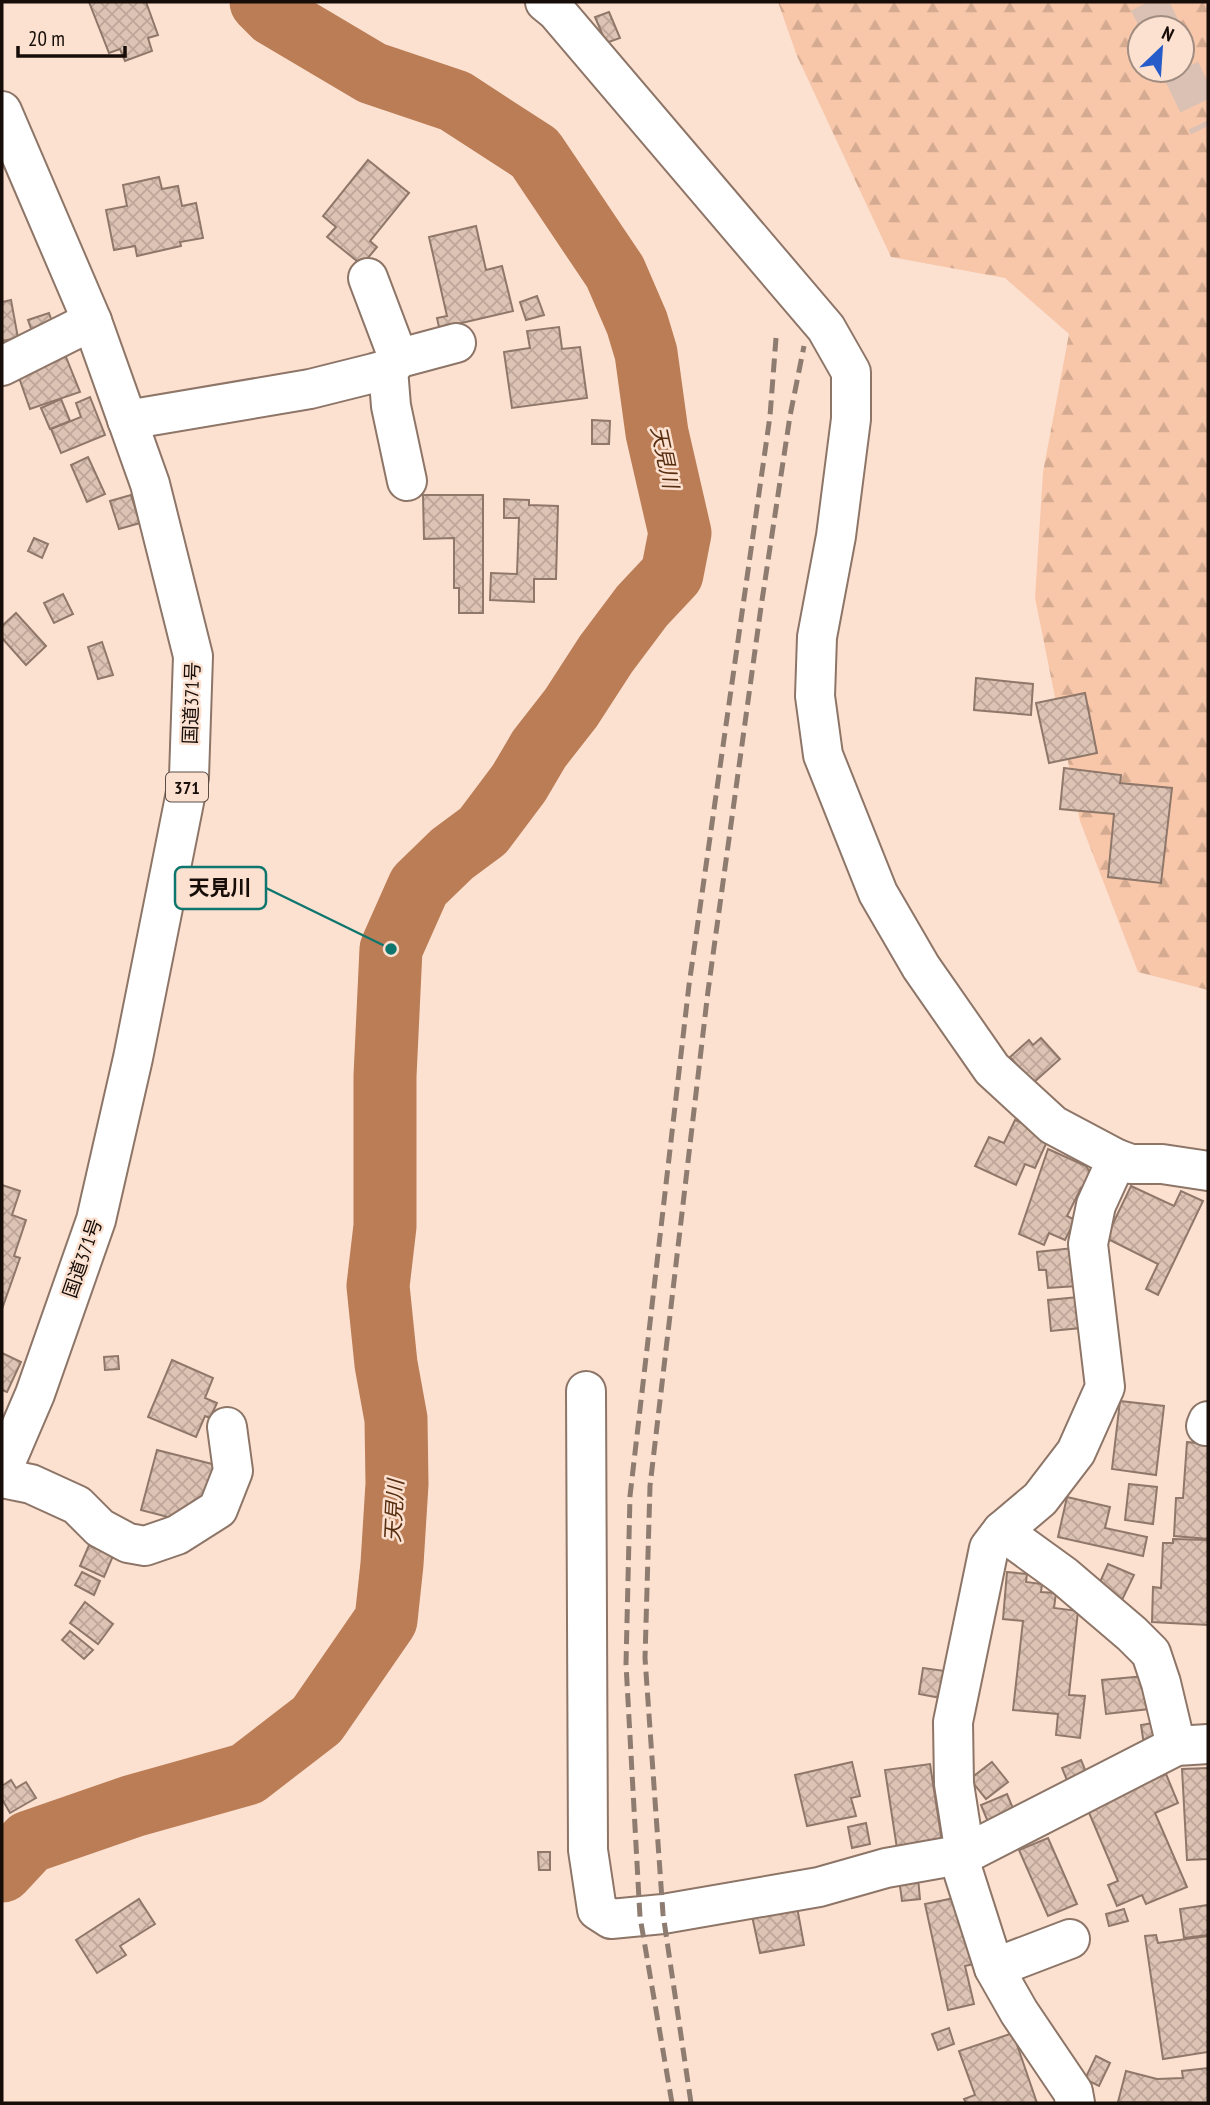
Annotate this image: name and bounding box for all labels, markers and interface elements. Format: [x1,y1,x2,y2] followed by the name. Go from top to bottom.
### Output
[18,14,124,58] scale bar
[1126,14,1196,84] north arrow
[1158,21,1178,47] text: N
[28,25,65,52] text: 20 m
[645,423,685,493] water label: 天見川
[178,661,204,745] street label: 国道371号
[166,772,208,802] road number: 371
[175,867,266,909] callout: 天見川
[189,874,252,901] text: 天見川
[57,1215,107,1301] street label: 国道371号
[379,1477,409,1543] water label: 天見川

